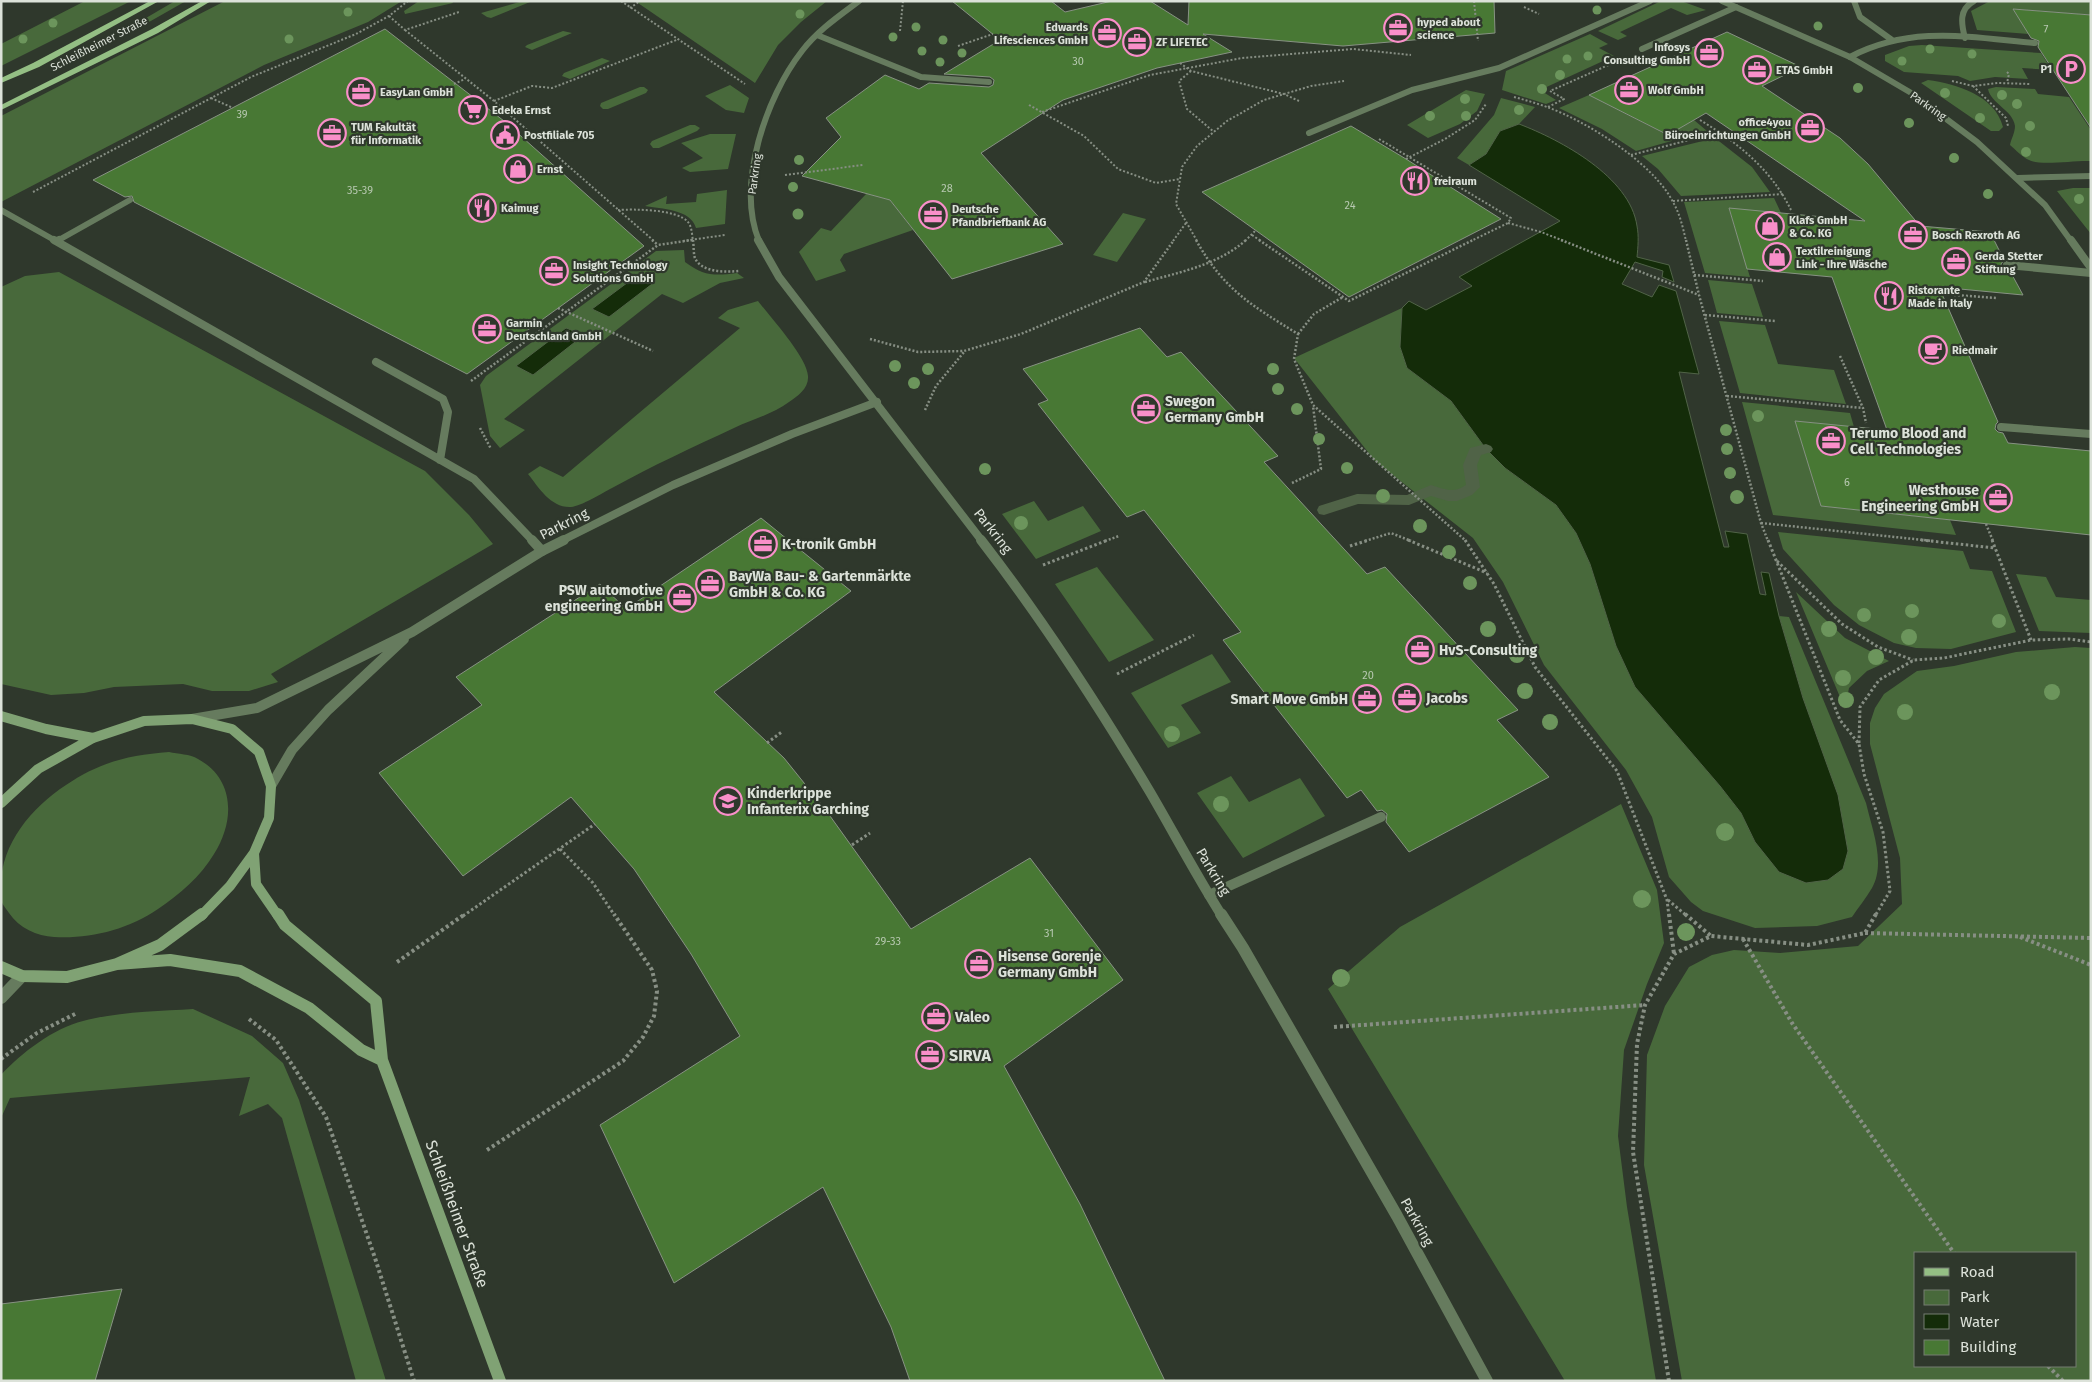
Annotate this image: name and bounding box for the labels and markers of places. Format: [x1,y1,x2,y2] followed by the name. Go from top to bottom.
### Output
[1383,13,1413,43] office icon: hyped about science
[1417,16,1481,42] place label: hyped about science
[1092,18,1122,48] office icon: Edwards Lifesciences GmbH
[994,21,1089,47] place label: Edwards Lifesciences GmbH
[1122,27,1152,57] office icon: ZF LIFETEC
[1156,36,1209,49] place label: ZF LIFETEC
[1694,38,1724,68] office icon: Infosys Consulting GmbH
[1604,41,1691,67] place label: Infosys Consulting GmbH
[2056,54,2086,84] parking icon: P1
[1742,55,1772,85] office icon: ETAS GmbH
[2040,63,2052,76] place label: P1
[1776,64,1833,77] place label: ETAS GmbH
[1614,75,1644,105] office icon: Wolf GmbH
[346,77,376,107] office icon: EasyLan GmbH
[1648,84,1704,97] place label: Wolf GmbH
[380,86,453,99] place label: EasyLan GmbH
[458,95,488,125] supermarket icon: Edeka Ernst
[492,104,552,117] place label: Edeka Ernst
[1795,113,1825,143] office icon: office4you Büroeinrichtungen GmbH
[1665,116,1791,142] place label: office4you Büroeinrichtungen GmbH
[317,118,347,148] office icon: TUM Fakultät für Informatik
[490,120,520,150] public building icon: Postfiliale 705
[351,121,422,147] place label: TUM Fakultät für Informatik
[524,129,594,142] place label: Postfiliale 705
[503,154,533,184] shop icon: Ernst
[537,163,564,176] place label: Ernst
[1400,166,1430,196] restaurant icon: freiraum
[1434,175,1477,188] place label: freiraum
[467,193,497,223] restaurant icon: Kaimug
[918,200,948,230] office icon: Deutsche Pfandbriefbank AG
[501,202,540,215] place label: Kaimug
[952,203,1046,229] place label: Deutsche Pfandbriefbank AG
[1755,211,1785,241] shop icon: Klafs GmbH & Co. KG
[1789,214,1847,240] place label: Klafs GmbH & Co. KG
[1898,220,1928,250] office icon: Bosch Rexroth AG
[1932,229,2020,242] place label: Bosch Rexroth AG
[1762,242,1792,272] shop icon: Textilreinigung Link - Ihre Wäsche
[1796,245,1887,271] place label: Textilreinigung Link - Ihre Wäsche
[1941,247,1971,277] office icon: Gerda Stetter Stiftung
[1975,250,2043,276] place label: Gerda Stetter Stiftung
[539,256,569,286] office icon: Insight Technology Solutions GmbH
[573,259,668,285] place label: Insight Technology Solutions GmbH
[1874,281,1904,311] restaurant icon: Ristorante Made in Italy
[1908,284,1972,310] place label: Ristorante Made in Italy
[472,314,502,344] office icon: Garmin Deutschland GmbH
[506,317,602,343] place label: Garmin Deutschland GmbH
[1918,335,1948,365] cafe icon: Riedmair
[1952,344,1998,357] place label: Riedmair
[1165,393,1264,426] place label: Swegon Germany GmbH
[1131,394,1161,424] office icon: Swegon Germany GmbH
[1850,425,1966,458] place label: Terumo Blood and Cell Technologies
[1816,426,1846,456] office icon: Terumo Blood and Cell Technologies
[1861,482,1979,515] place label: Westhouse Engineering GmbH
[1983,483,2013,513] office icon: Westhouse Engineering GmbH
[748,529,778,559] office icon: K-tronik GmbH
[782,536,876,553] place label: K-tronik GmbH
[729,568,911,601] place label: BayWa Bau- & Gartenmärkte GmbH & Co. KG
[695,569,725,599] office icon: BayWa Bau- & Gartenmärkte GmbH & Co. KG
[545,582,663,615] place label: PSW automotive engineering GmbH
[667,583,697,613] office icon: PSW automotive engineering GmbH
[1405,635,1435,665] office icon: HvS-Consulting
[1439,642,1538,659] place label: HvS-Consulting
[1392,683,1422,713] office icon: Jacobs
[1352,684,1382,714] office icon: Smart Move GmbH
[1425,690,1468,707] place label: Jacobs
[1230,691,1348,708] place label: Smart Move GmbH
[747,785,869,818] place label: Kinderkrippe Infanterix Garching
[713,786,743,816] school or university icon: Kinderkrippe Infanterix Garching
[998,948,1102,981] place label: Hisense Gorenje Germany GmbH
[964,949,994,979] office icon: Hisense Gorenje Germany GmbH
[921,1002,951,1032] office icon: Valeo
[954,1009,990,1026] place label: Valeo
[915,1040,945,1070] office icon: SIRVA
[949,1046,991,1065] place label: SIRVA

